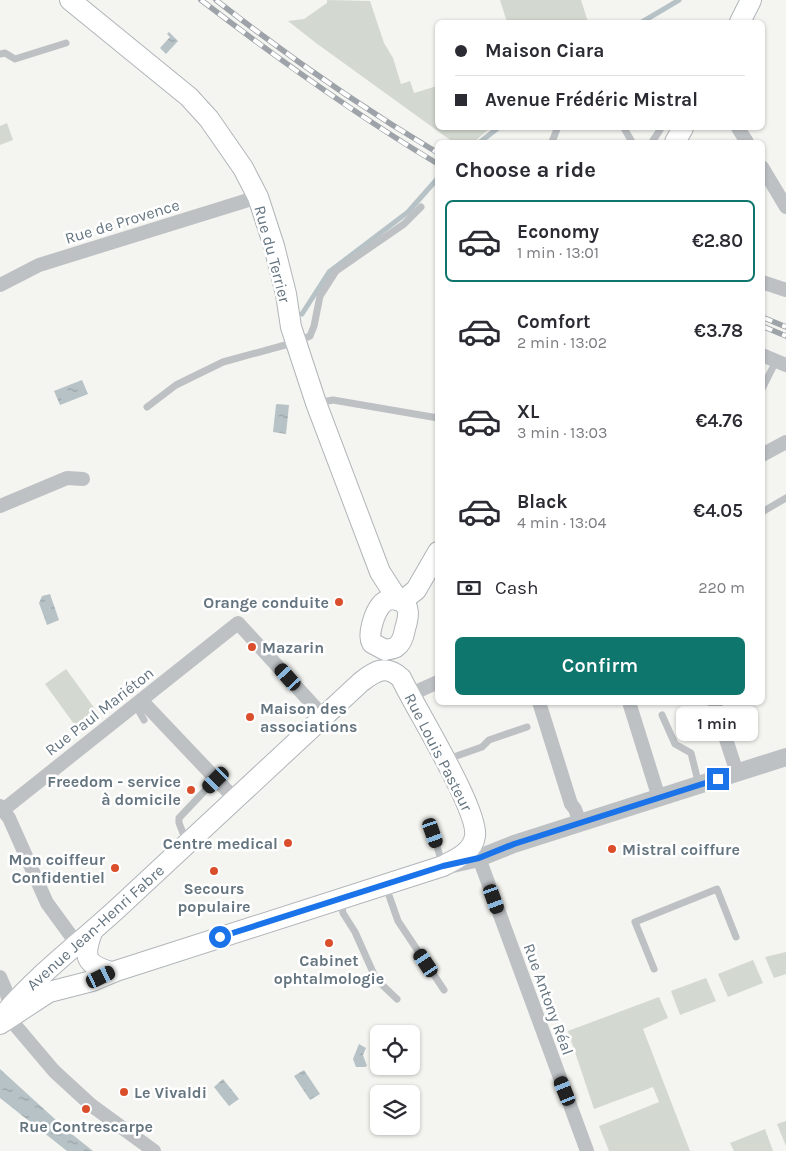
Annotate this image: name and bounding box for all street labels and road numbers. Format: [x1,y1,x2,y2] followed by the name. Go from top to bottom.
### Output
[63,195,182,248] street label: Rue de Provence
[250,203,295,305] street label: Rue du Terrier
[41,663,157,760] street label: Rue Paul Mariéton
[401,690,477,815] street label: Rue Louis Pasteur
[23,861,168,994] street label: Avenue Jean-Henri Fabre
[520,941,578,1058] street label: Rue Antony Réal

